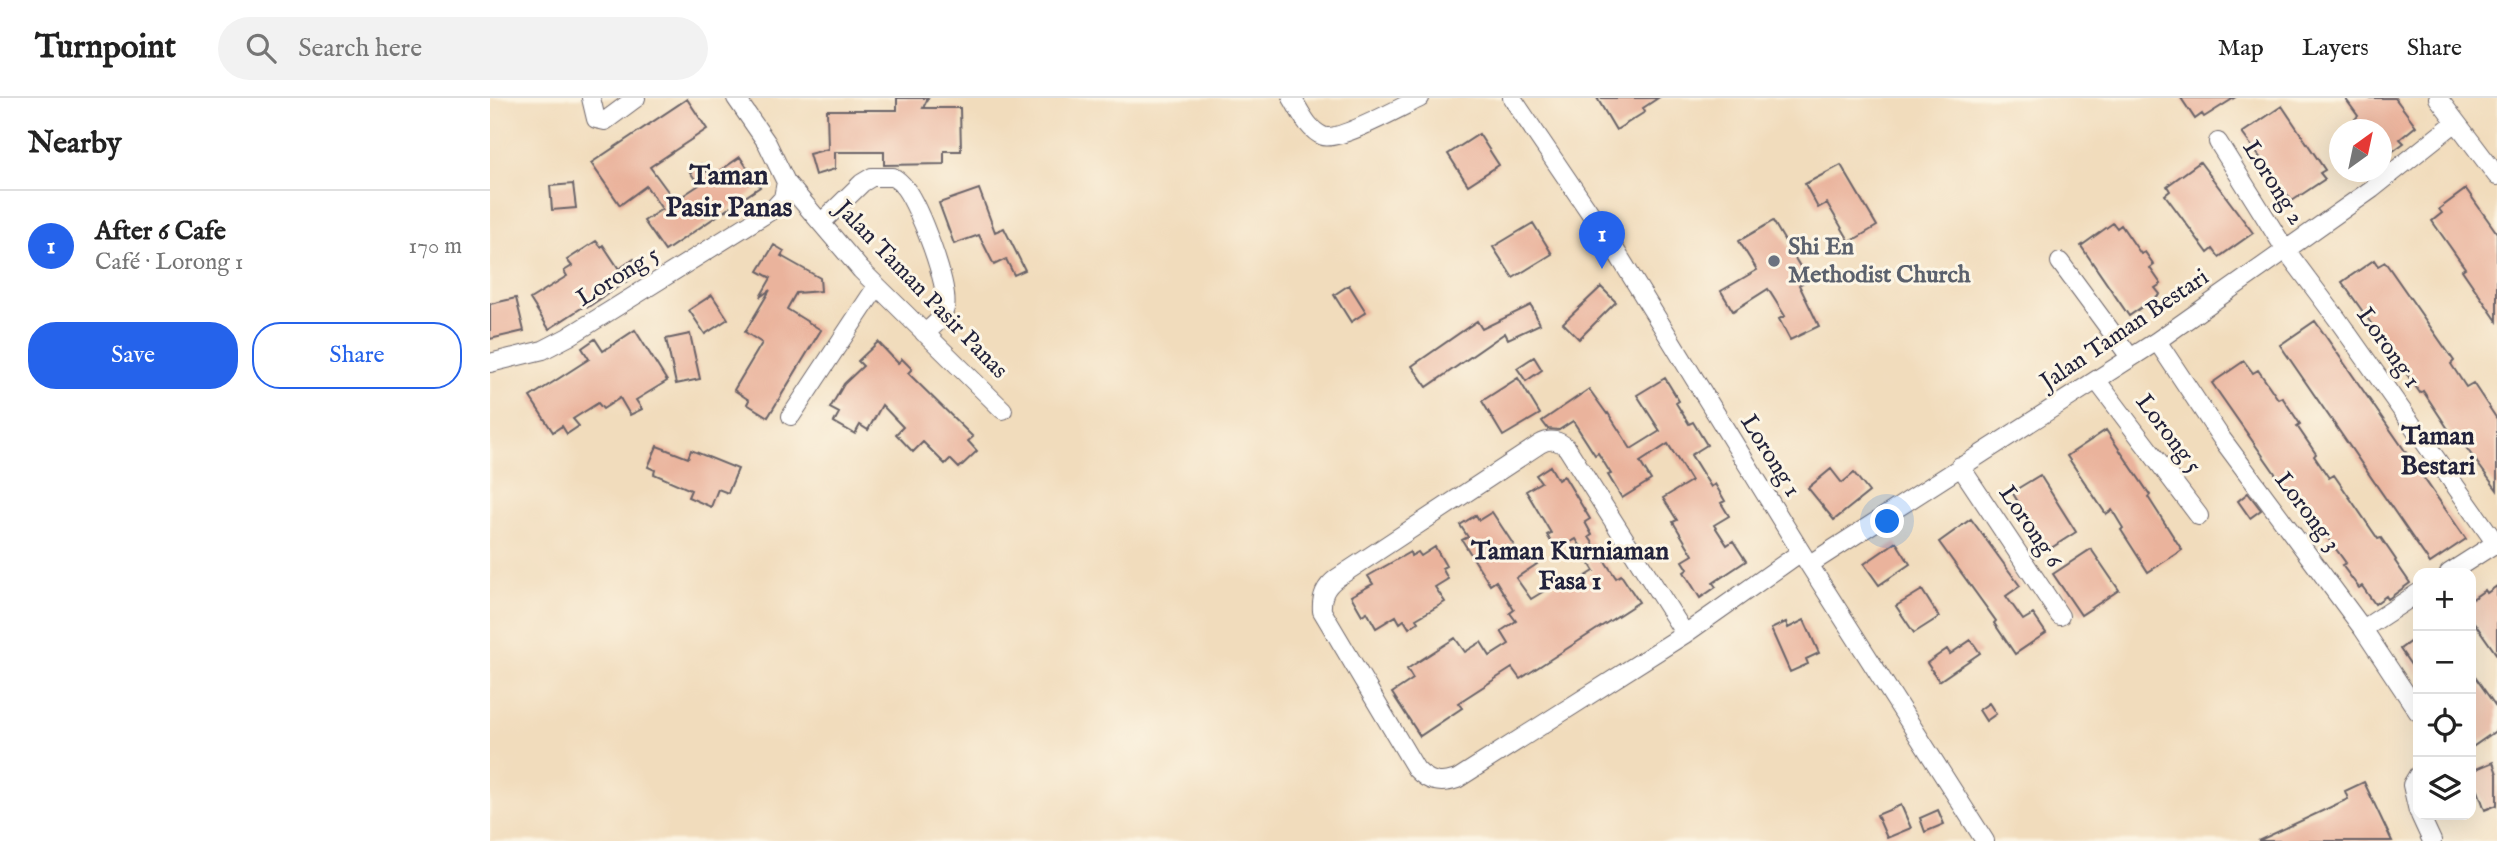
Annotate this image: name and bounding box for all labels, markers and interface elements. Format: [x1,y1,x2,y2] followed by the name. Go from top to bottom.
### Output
[218,17,708,80] search box
[35,27,176,69] text: Turnpoint
[242,29,280,67] icon: search
[298,32,422,65] text: Search here
[2218,33,2264,64] text: Map
[2302,33,2369,64] text: Layers
[2407,33,2462,64] text: Share
[2329,119,2392,182] north arrow
[28,125,121,163] text: Nearby
[2235,135,2311,231] street label: Lorong 2
[666,159,793,226] district label: Taman Pasir Panas
[826,192,1014,386] street label: Jalan Taman Pasir Panas
[1579,211,1625,269] pin: 1
[95,215,226,248] text: After 6 Cafe
[47,232,55,261] text: 1
[409,232,462,261] text: 170 m
[1788,232,1971,291] place label: Shi En Methodist Church
[571,239,665,314] street label: Lorong 5
[95,248,243,277] text: Café · Lorong 1
[1766,253,1782,269] marker: Shi En Methodist Church
[2032,262,2215,400] street label: Jalan Taman Bestari
[2349,301,2427,395] street label: Lorong 1
[28,322,238,389] button: Save
[252,322,462,389] button: Share
[2128,388,2208,480] street label: Lorong 5
[1733,409,1807,503] street label: Lorong 1
[2400,420,2476,483] district label: Taman Bestari
[2267,466,2347,558] street label: Lorong 3
[1991,480,2069,575] street label: Lorong 6
[1870,504,1904,538] your location
[1470,535,1669,598] district label: Taman Kurniaman Fasa 1
[2413,568,2476,820] map controls
[2413,568,2476,631] button: +
[2413,631,2476,694] button: −
[2413,694,2476,757] button: locate
[2413,757,2476,820] button: layers

